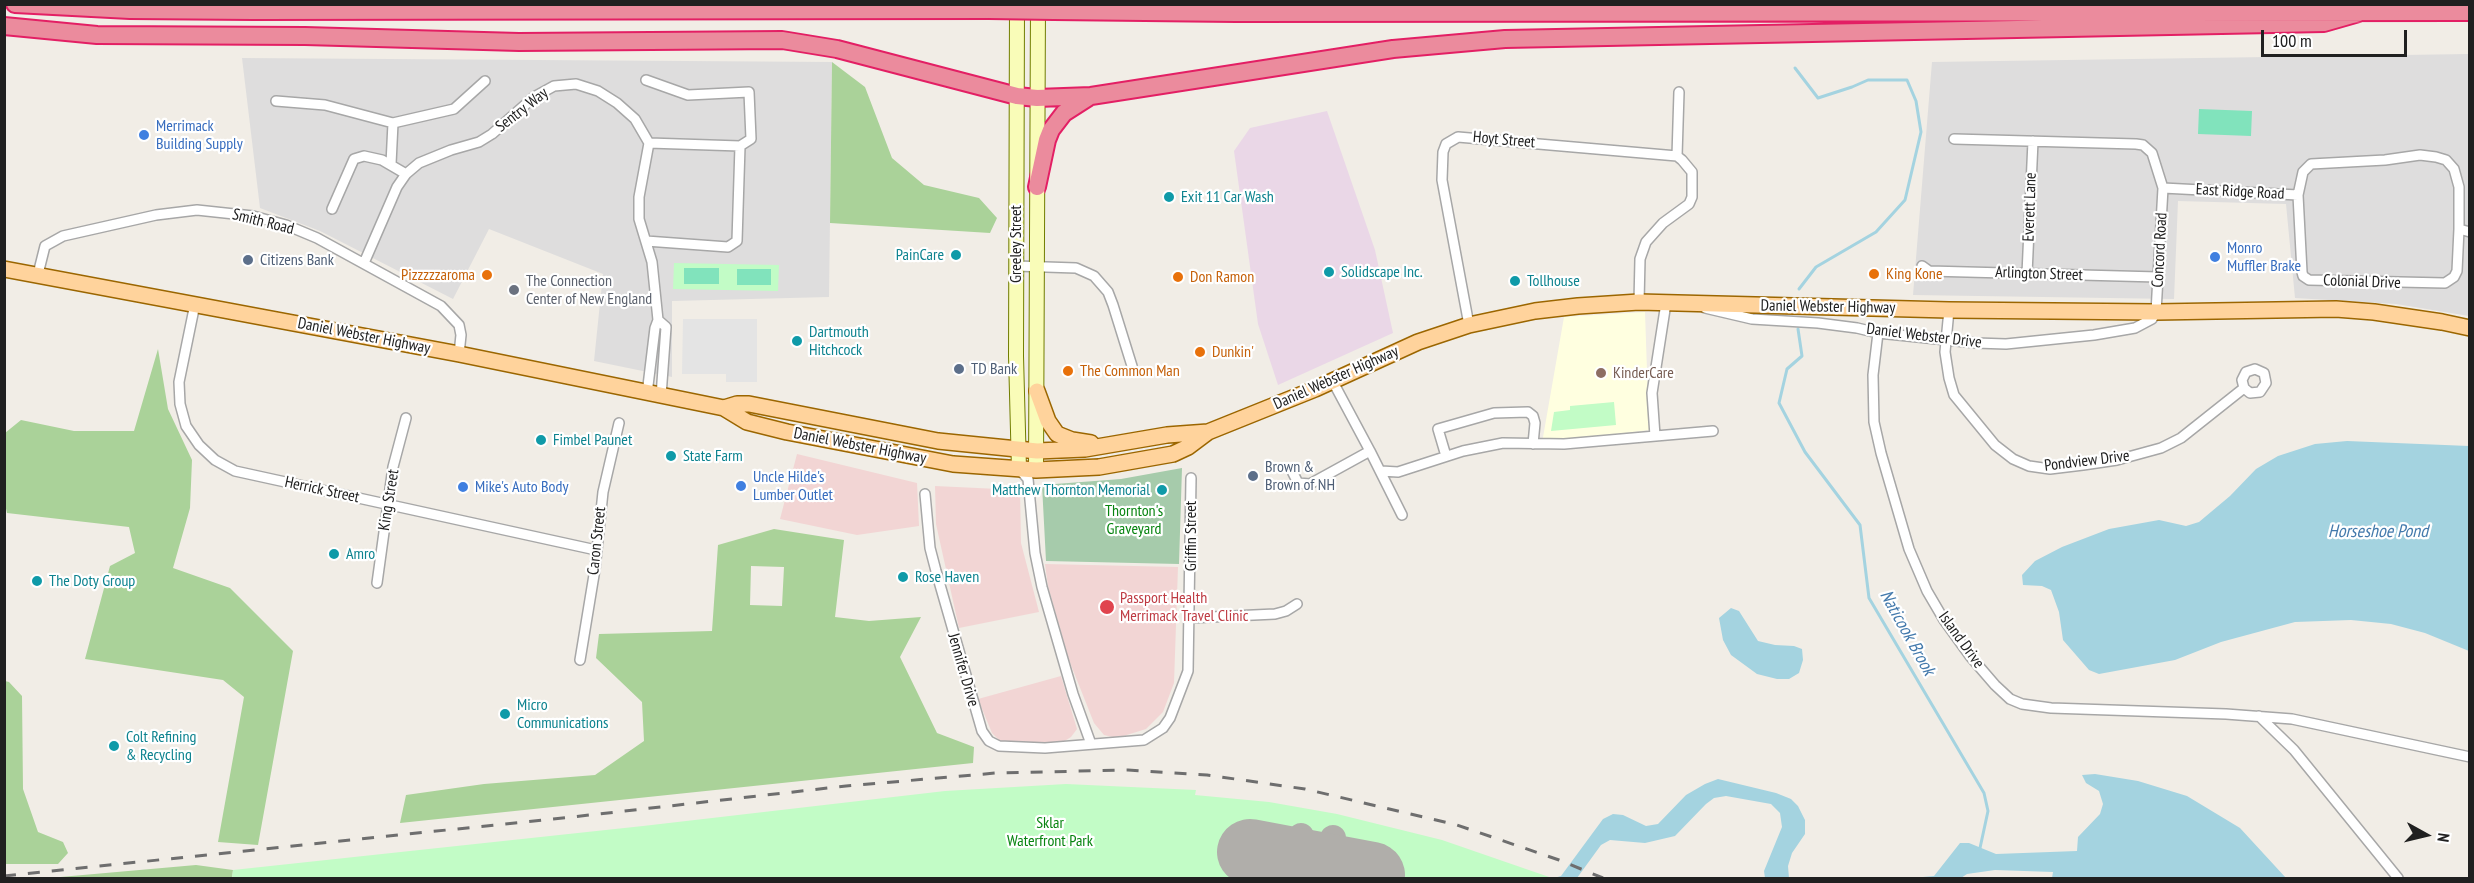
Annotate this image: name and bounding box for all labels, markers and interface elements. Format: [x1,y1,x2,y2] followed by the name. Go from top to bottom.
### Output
[2264,18,2410,56] scale bar
[2272,29,2312,52] text: 100 m
[492,84,552,136] street label: Sentry Way
[156,116,243,154] place label: Merrimack Building Supply
[137,128,151,142] marker: Merrimack Building Supply
[1472,128,1536,152] street label: Hoyt Street
[2019,172,2041,242] street label: Everett Lane
[2195,180,2285,204] street label: East Ridge Road
[1181,187,1274,207] place label: Exit 11 Car Wash
[1162,190,1176,204] marker: Exit 11 Car Wash
[230,205,296,239] street label: Smith Road
[1006,205,1026,283] street label: Greeley Street
[2148,212,2172,288] street label: Concord Road
[2227,238,2301,276] place label: Monro Muffler Brake
[896,245,944,265] place label: PainCare
[949,248,963,262] marker: PainCare
[260,250,334,270] place label: Citizens Bank
[2208,250,2222,264] marker: Monro Muffler Brake
[241,253,255,267] marker: Citizens Bank
[1341,262,1423,282] place label: Solidscape Inc.
[1995,263,2083,285] street label: Arlington Street
[1886,264,1942,284] place label: King Kone
[401,265,475,285] place label: Pizzzzzaroma
[1322,265,1336,279] marker: Solidscape Inc.
[1190,267,1254,287] place label: Don Ramon
[1867,267,1881,281] marker: King Kone
[480,268,494,282] marker: Pizzzzzaroma
[1171,270,1185,284] marker: Don Ramon
[526,271,652,309] place label: The Connection Center of New England
[1527,271,1580,291] place label: Tollhouse
[2323,271,2401,293] street label: Colonial Drive
[1508,274,1522,288] marker: Tollhouse
[507,283,521,297] marker: The Connection Center of New England
[1761,296,1895,318] street label: Daniel Webster Highway
[296,314,432,358] street label: Daniel Webster Highway
[1865,319,1983,353] street label: Daniel Webster Drive
[809,322,869,360] place label: Dartmouth Hitchcock
[790,334,804,348] marker: Dartmouth Hitchcock
[1212,342,1254,362] place label: Dunkin'
[1271,342,1401,414] street label: Daniel Webster Highway
[1193,345,1207,359] marker: Dunkin'
[971,359,1017,379] place label: TD Bank
[1080,361,1180,381] place label: The Common Man
[952,362,966,376] marker: TD Bank
[1613,363,1674,383] place label: KinderCare
[1061,364,1075,378] marker: The Common Man
[1594,366,1608,380] marker: KinderCare
[792,424,928,468] street label: Daniel Webster Highway
[553,430,632,450] place label: Fimbel Paunet
[534,433,548,447] marker: Fimbel Paunet
[683,446,743,466] place label: State Farm
[2043,446,2131,476] street label: Pondview Drive
[664,449,678,463] marker: State Farm
[1265,457,1335,495] place label: Brown & Brown of NH
[753,467,833,505] place label: Uncle Hilde's Lumber Outlet
[375,468,403,532] street label: King Street
[1246,469,1260,483] marker: Brown & Brown of NH
[283,473,361,507] street label: Herrick Street
[475,477,568,497] place label: Mike's Auto Body
[734,479,748,493] marker: Uncle Hilde's Lumber Outlet
[456,480,470,494] marker: Mike's Auto Body
[992,480,1150,500] place label: Matthew Thornton Memorial
[1155,483,1169,497] marker: Matthew Thornton Memorial
[1105,501,1163,539] park label: Thornton's Graveyard
[1181,501,1201,571] street label: Griffin Street
[584,506,610,576] street label: Caron Street
[2328,521,2428,543] water label: Horseshoe Pond
[346,544,375,564] place label: Amro
[327,547,341,561] marker: Amro
[915,567,979,587] place label: Rose Haven
[896,570,910,584] marker: Rose Haven
[49,571,135,591] place label: The Doty Group
[30,574,44,588] marker: The Doty Group
[1875,587,1939,679] water label: Naticook Brook
[1120,588,1248,626] place label: Passport Health Merrimack Travel Clinic
[1098,598,1116,616] marker: Passport Health Merrimack Travel Clinic
[1934,608,1988,672] street label: Island Drive
[943,631,983,709] street label: Jennifer Drive
[517,695,608,733] place label: Micro Communications
[498,707,512,721] marker: Micro Communications
[126,727,196,765] place label: Colt Refining & Recycling
[107,739,121,753] marker: Colt Refining & Recycling
[2396,805,2456,865] north arrow
[1007,813,1093,851] park label: Sklar Waterfront Park
[2433,832,2454,843] text: N

